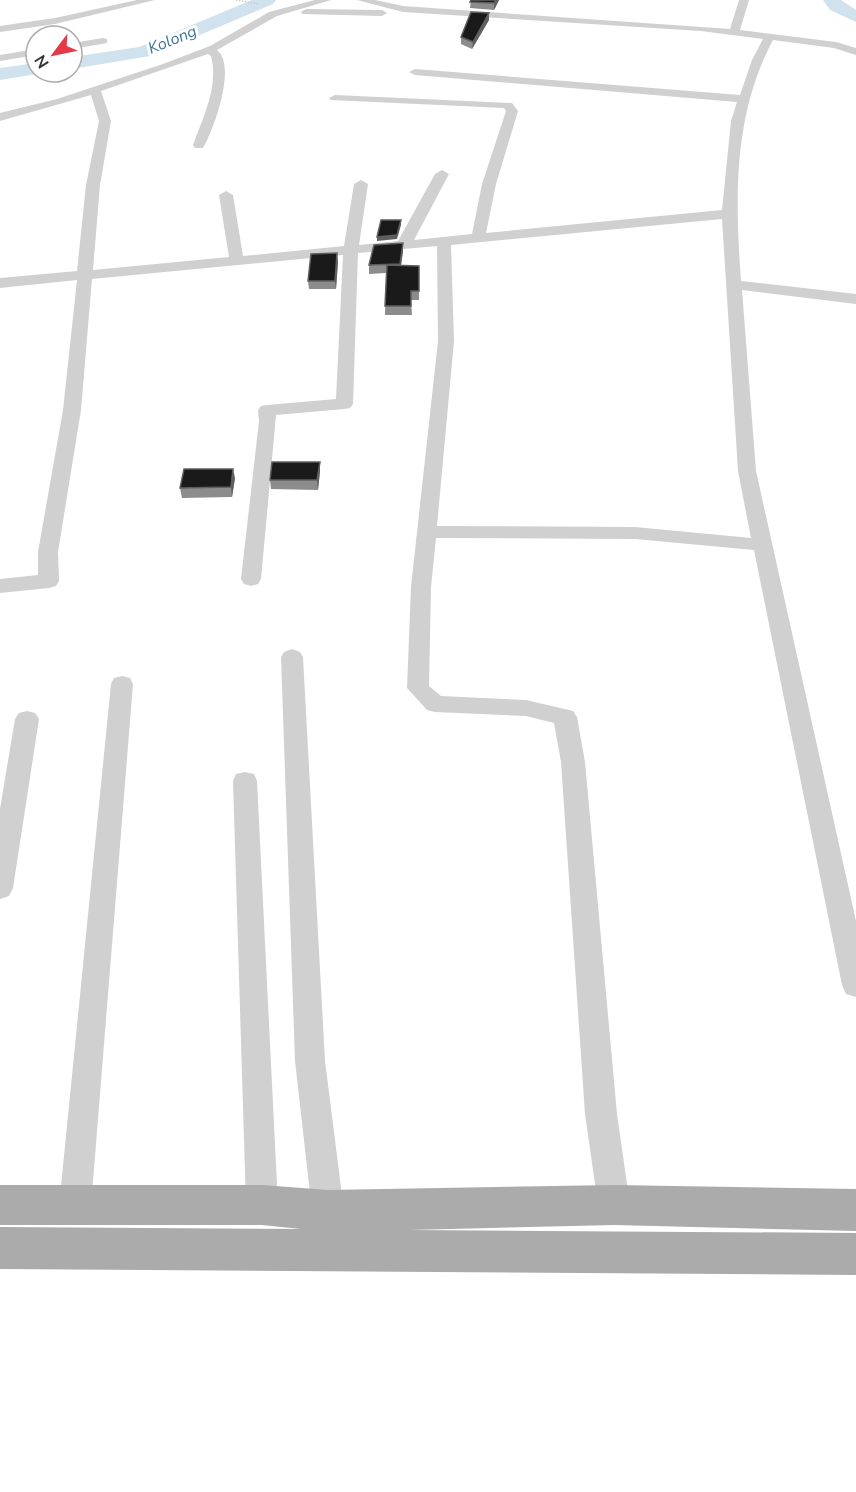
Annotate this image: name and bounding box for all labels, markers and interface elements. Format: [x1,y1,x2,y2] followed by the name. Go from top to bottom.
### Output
[145,20,200,60] water label: Kolong
[24,24,84,84] north arrow
[30,51,55,72] text: N

